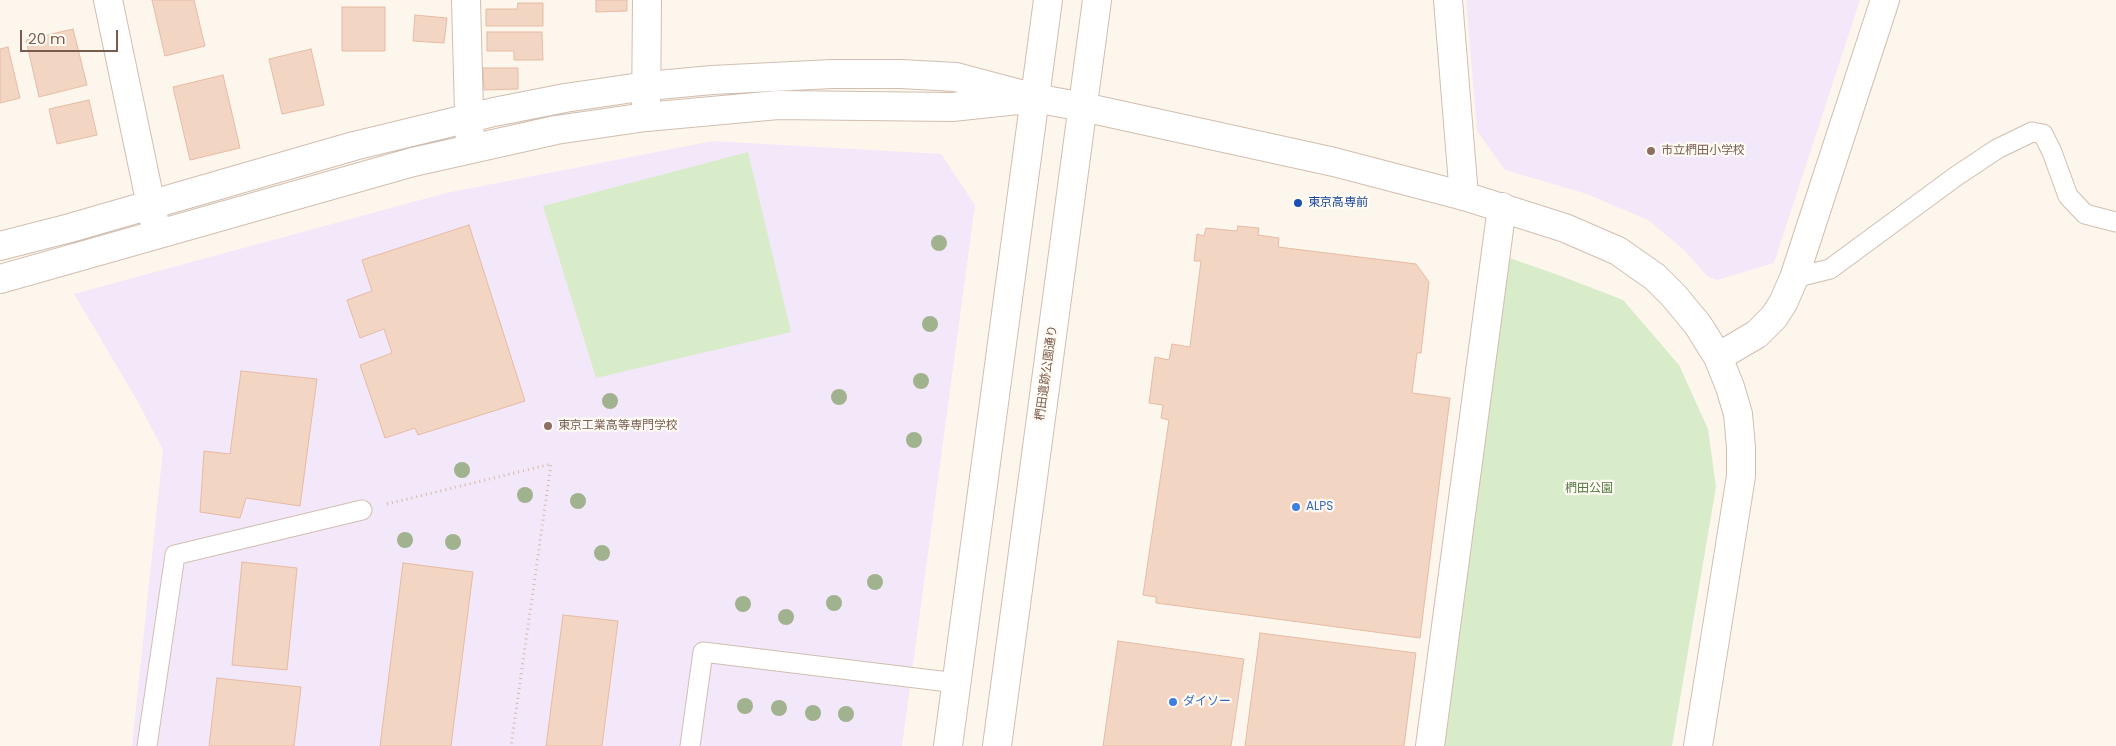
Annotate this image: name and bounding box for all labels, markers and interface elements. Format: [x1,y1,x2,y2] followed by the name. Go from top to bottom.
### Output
[22,20,120,52] scale bar
[28,28,66,49] text: 20 m
[1661,144,1745,158] place label: 市立椚田小学校
[1645,145,1657,157] marker: 市立椚田小学校
[1308,196,1368,210] place label: 東京高専前
[1292,197,1304,209] marker: 東京高専前
[1033,324,1061,422] street label: 椚田遺跡公園通り
[558,419,678,433] place label: 東京工業高等専門学校
[542,420,554,432] marker: 東京工業高等専門学校
[1565,482,1613,496] park label: 椚田公園
[1306,500,1333,514] place label: ALPS
[1290,501,1302,513] marker: ALPS
[1183,695,1231,709] place label: ダイソー
[1167,696,1179,708] marker: ダイソー

